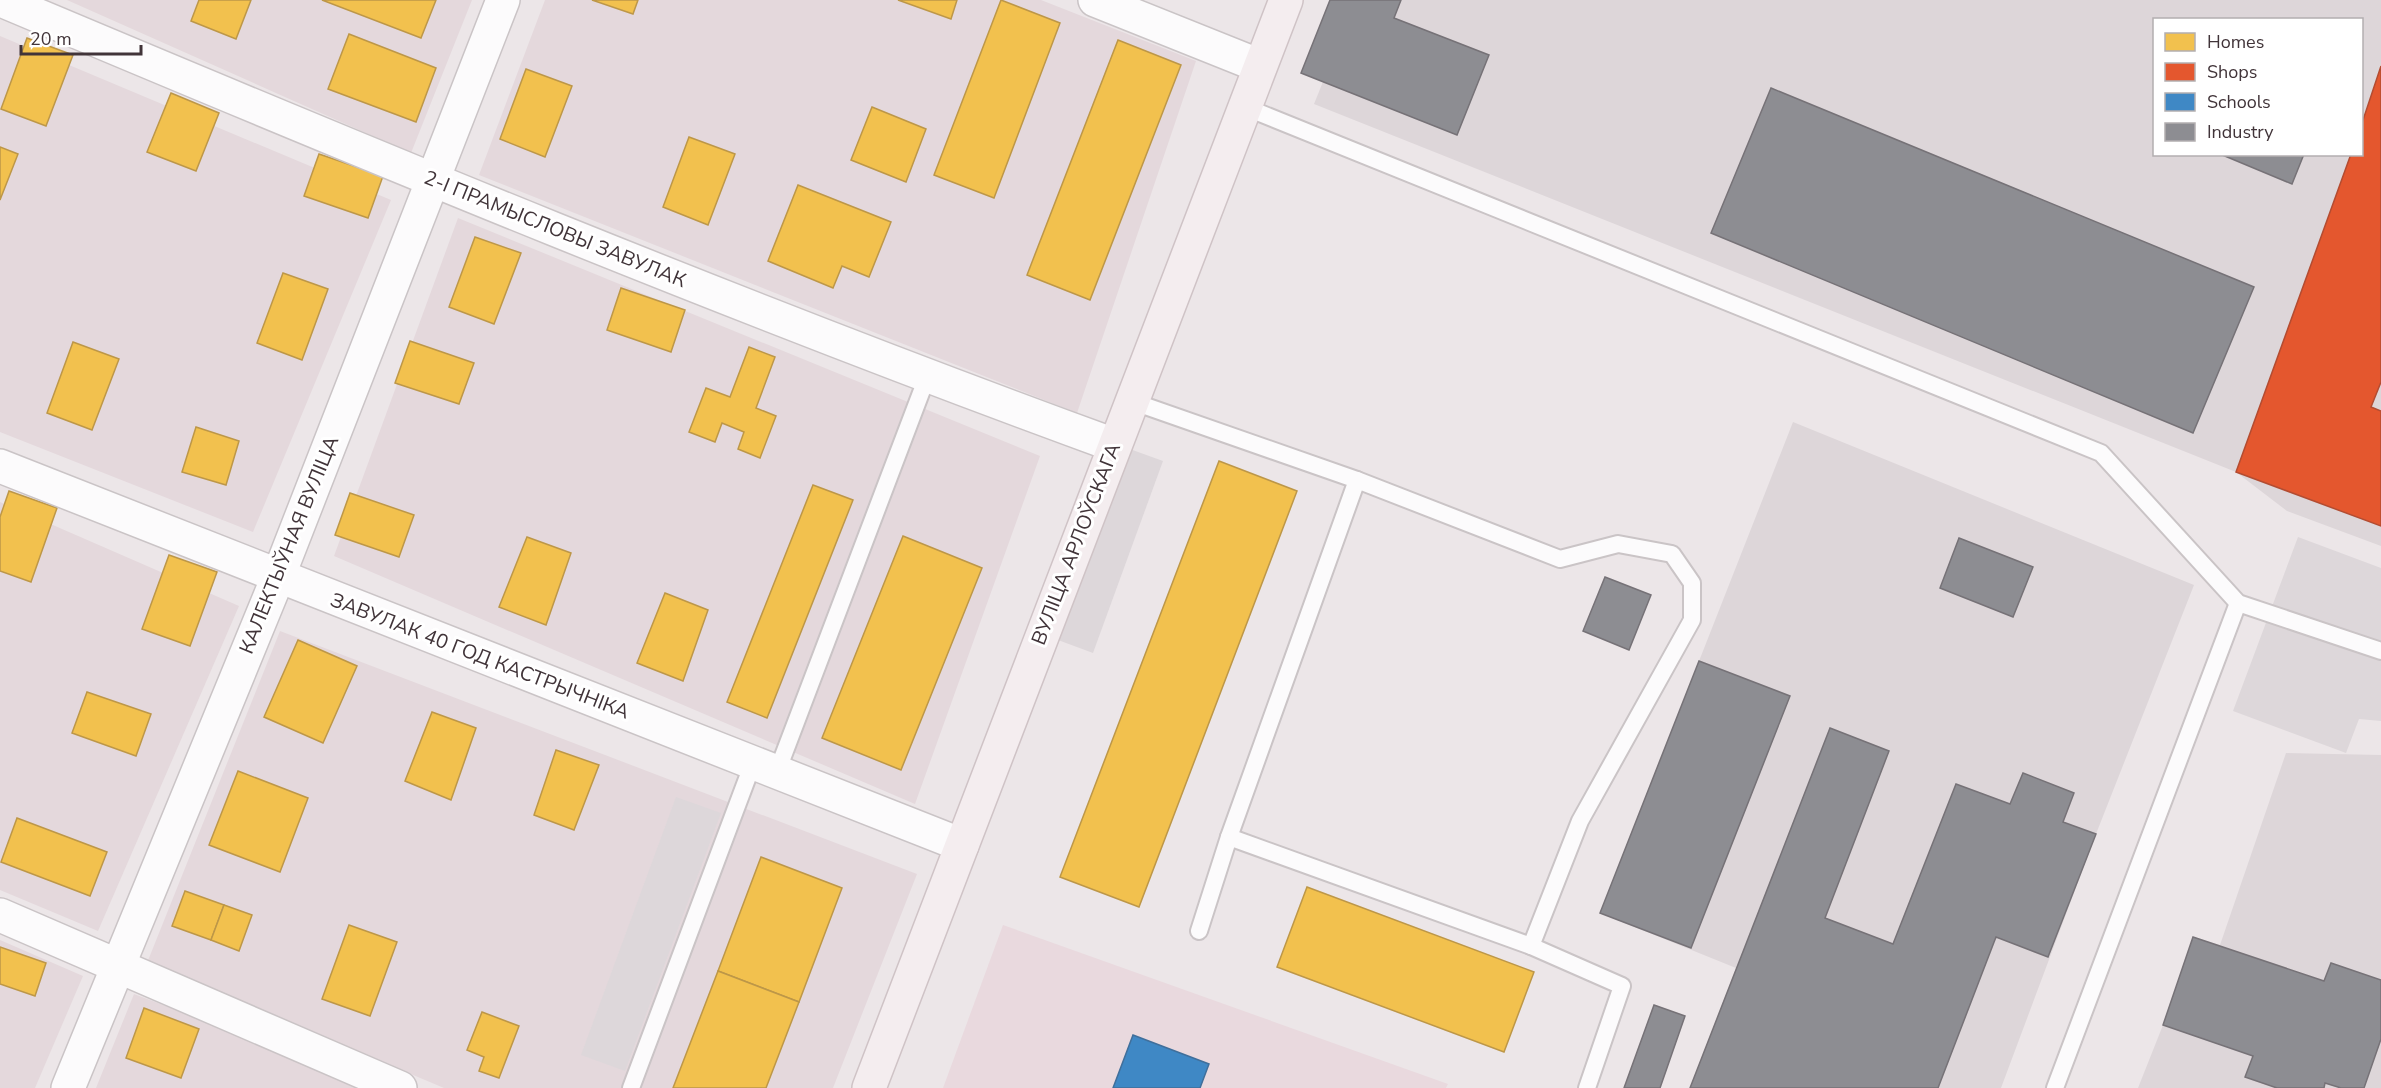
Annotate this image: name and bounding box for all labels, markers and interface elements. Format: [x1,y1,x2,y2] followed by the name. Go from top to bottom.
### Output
[21,18,141,56] scale bar
[2153,18,2363,156] legend
[30,27,72,51] text: 20 m
[2207,30,2264,54] text: Homes
[2207,60,2257,84] text: Shops
[2207,90,2271,114] text: Schools
[2207,120,2274,144] text: Industry
[420,164,690,294] street label: 2-І ПРАМЫСЛОВЫ ЗАВУЛАК
[233,432,345,658] street label: КАЛЕКТЫЎНАЯ ВУЛІЦА
[1025,439,1127,649] street label: ВУЛІЦА АРЛОЎСКАГА
[327,586,634,726] street label: ЗАВУЛАК 40 ГОД КАСТРЫЧНІКА

